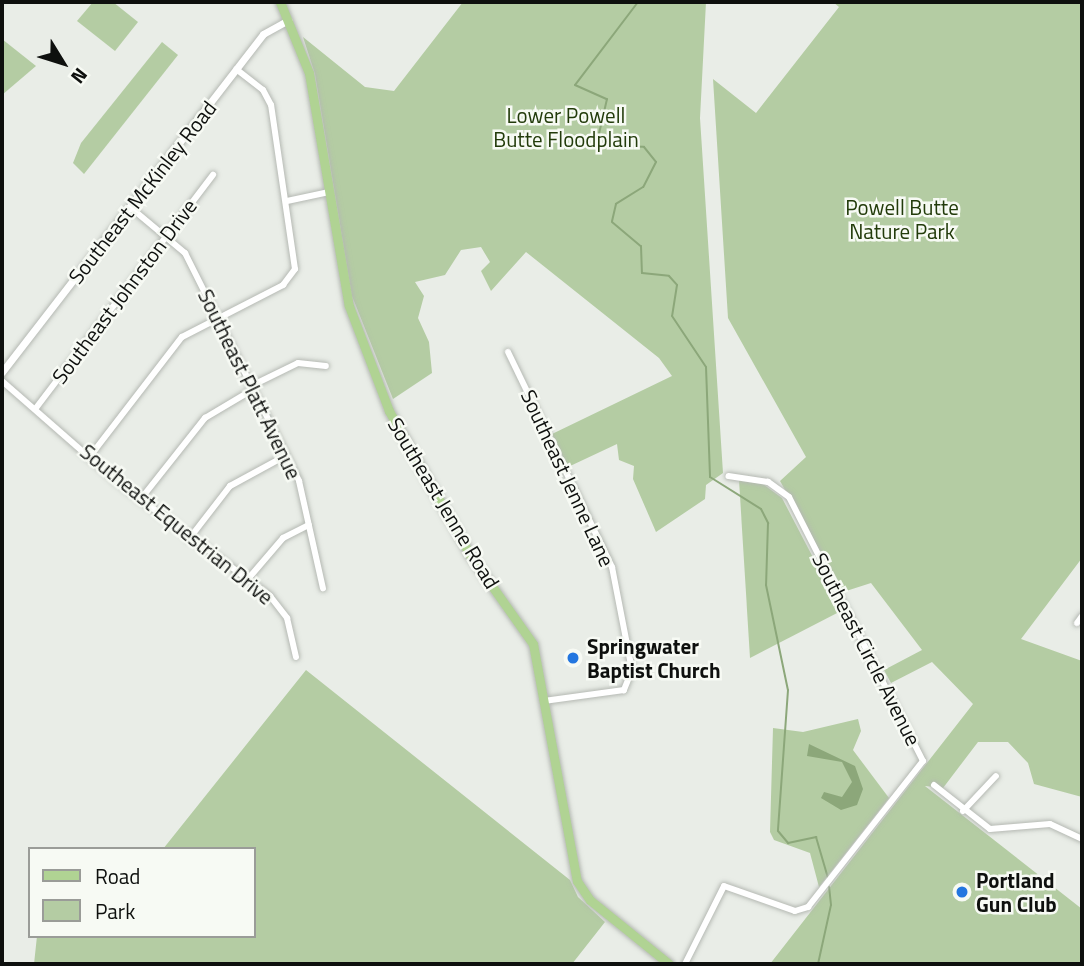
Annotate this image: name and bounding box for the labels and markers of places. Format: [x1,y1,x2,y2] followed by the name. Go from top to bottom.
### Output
[587,633,721,683] place label: Springwater Baptist Church
[565,650,581,666] marker: Springwater Baptist Church
[976,867,1057,917] place label: Portland Gun Club
[954,884,970,900] marker: Portland Gun Club

